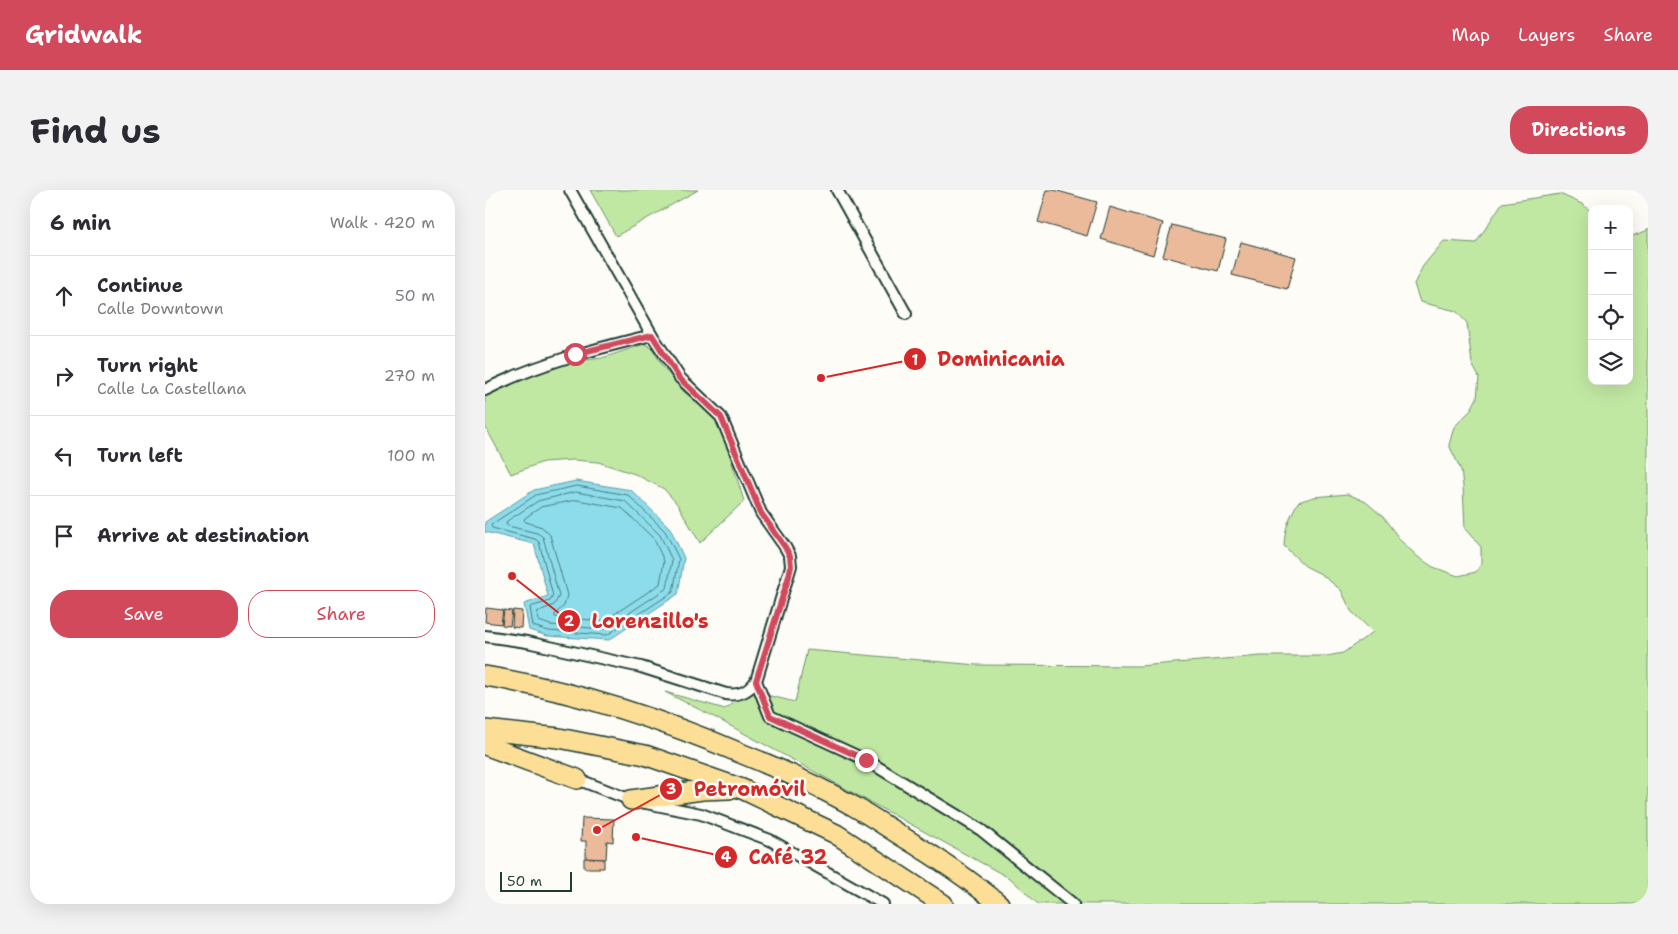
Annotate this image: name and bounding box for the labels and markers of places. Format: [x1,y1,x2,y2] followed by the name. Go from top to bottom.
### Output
[903,342,1075,377] callout: Dominicania
[556,603,718,638] callout: Lorenzillo's
[659,771,817,806] callout: Petromóvil
[714,839,838,874] callout: Café 32

